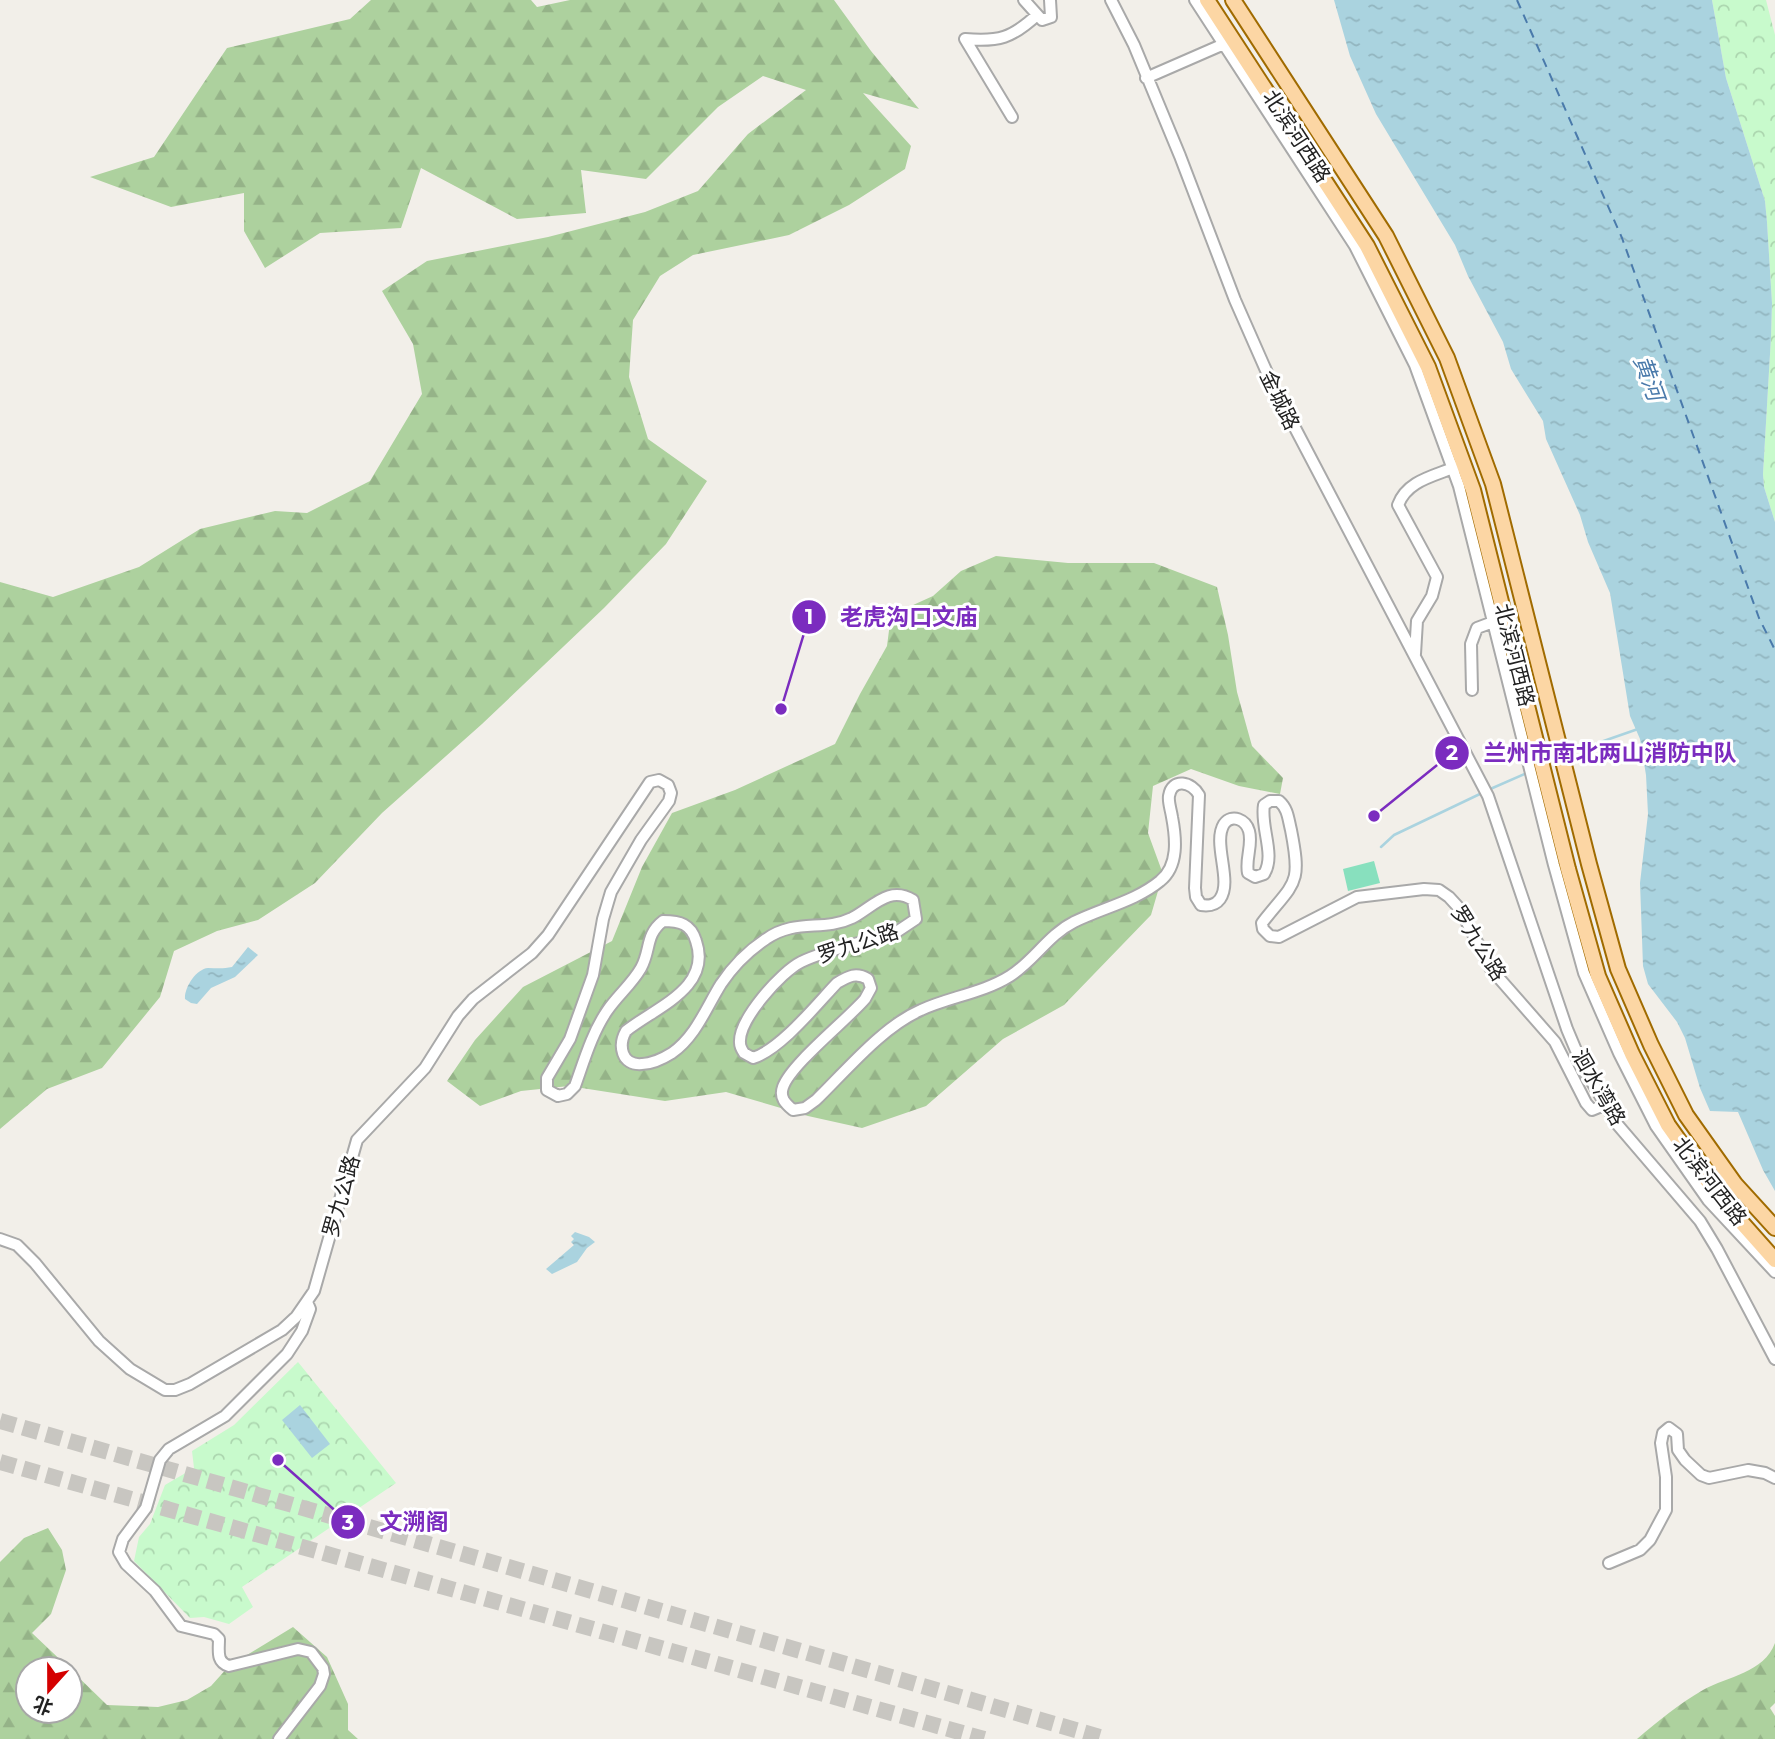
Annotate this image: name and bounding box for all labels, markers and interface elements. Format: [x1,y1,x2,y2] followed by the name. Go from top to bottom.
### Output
[1258,85,1336,187] street label: 北滨河西路
[1628,352,1671,408] water label: 黄河
[1255,366,1305,434] street label: 金城路
[791,595,992,639] callout: 老虎沟口文庙
[1490,601,1540,709] street label: 北滨河西路
[840,603,978,631] text: 老虎沟口文庙
[805,604,813,629] text: 1
[1435,731,1751,775] callout: 兰州市南北两山消防中队
[1484,739,1737,767] text: 兰州市南北两山消防中队
[1446,740,1458,765] text: 2
[1446,901,1512,985] street label: 罗九公路
[814,918,902,968] street label: 罗九公路
[1567,1044,1631,1130] street label: 洄水湾路
[1668,1132,1752,1230] street label: 北滨河西路
[317,1152,365,1240] street label: 罗九公路
[330,1500,462,1544] callout: 文溯阁
[380,1508,449,1536] text: 文溯阁
[341,1510,354,1535] text: 3
[14,1655,84,1725] north arrow
[30,1691,56,1720] text: 北

